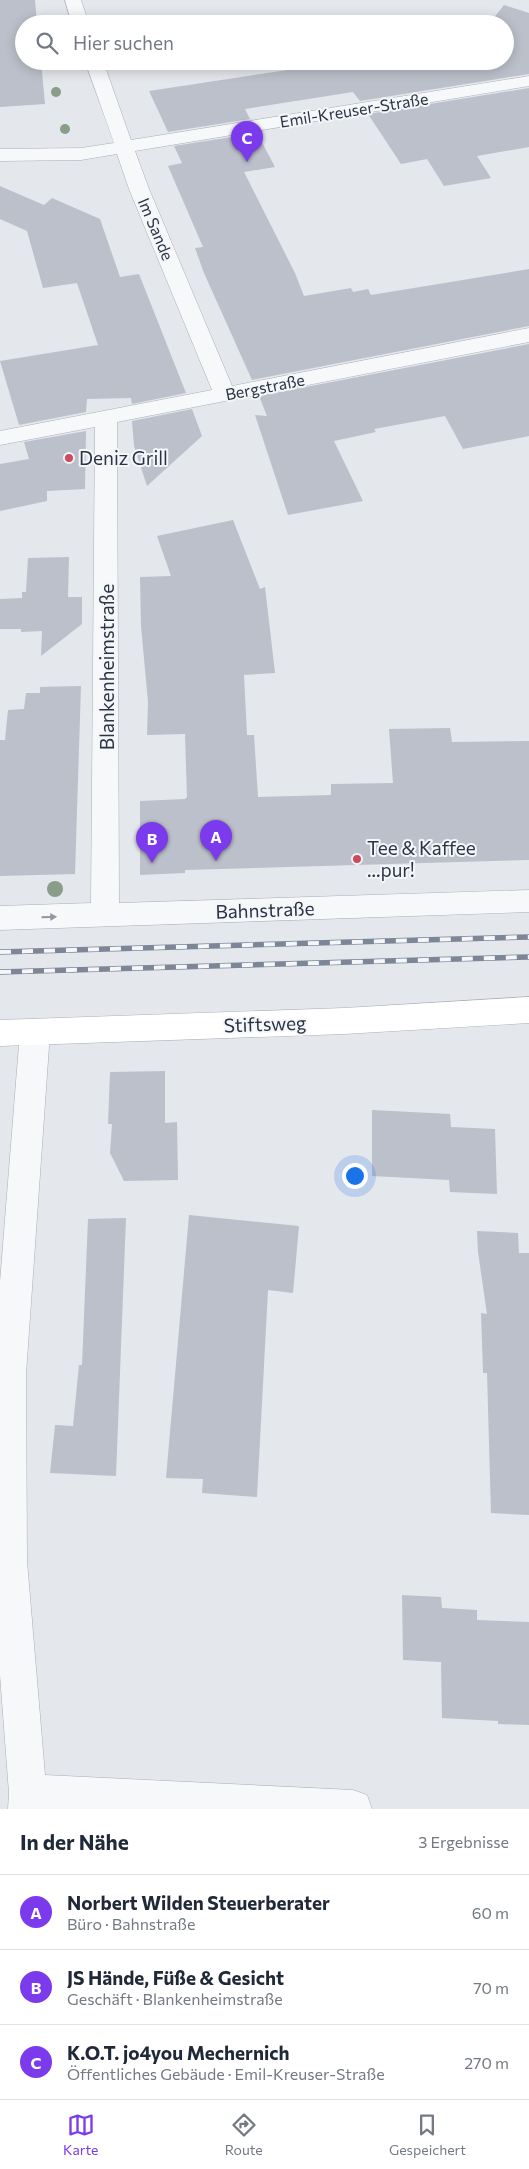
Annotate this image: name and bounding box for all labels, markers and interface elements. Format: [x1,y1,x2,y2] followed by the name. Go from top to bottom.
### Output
[15,15,514,70] search box
[33,29,61,57] icon: search
[73,31,174,54] text: Hier suchen
[278,88,429,131] street label: Emil-Kreuser-Straße
[231,121,263,162] pin: C
[135,195,178,263] street label: Im Sande
[224,370,306,404] street label: Bergstraße
[79,446,168,469] place label: Deniz Grill
[63,452,75,464] marker: Deniz Grill
[95,584,118,750] street label: Blankenheimstraße
[200,820,232,861] pin: A
[136,822,168,863] pin: B
[367,836,476,881] place label: Tee & Kaffee ...pur!
[351,853,363,865] marker: Tee & Kaffee ...pur!
[215,896,315,923] street label: Bahnstraße
[41,913,57,921] one-way arrow
[223,1011,307,1036] street label: Stiftsweg
[342,1163,368,1189] your location
[20,1829,129,1854] text: In der Nähe
[418,1832,509,1851] text: 3 Ergebnisse
[67,1891,330,1914] text: Norbert Wilden Steuerberater
[30,1903,42,1922] text: A
[472,1903,509,1922] text: 60 m
[67,1914,195,1933] text: Büro · Bahnstraße
[67,1966,284,1989] text: JS Hände, Füße & Gesicht
[31,1978,41,1997] text: B
[473,1978,509,1997] text: 70 m
[67,1989,283,2008] text: Geschäft · Blankenheimstraße
[67,2041,289,2064] text: K.O.T. jo4you Mechernich
[31,2053,41,2072] text: C
[464,2053,509,2072] text: 270 m
[67,2064,385,2083] text: Öffentliches Gebäude · Emil-Kreuser-Straße
[63,2111,98,2158] tab: Karte
[225,2111,263,2158] tab: Route
[389,2111,466,2158] tab: Gespeichert

